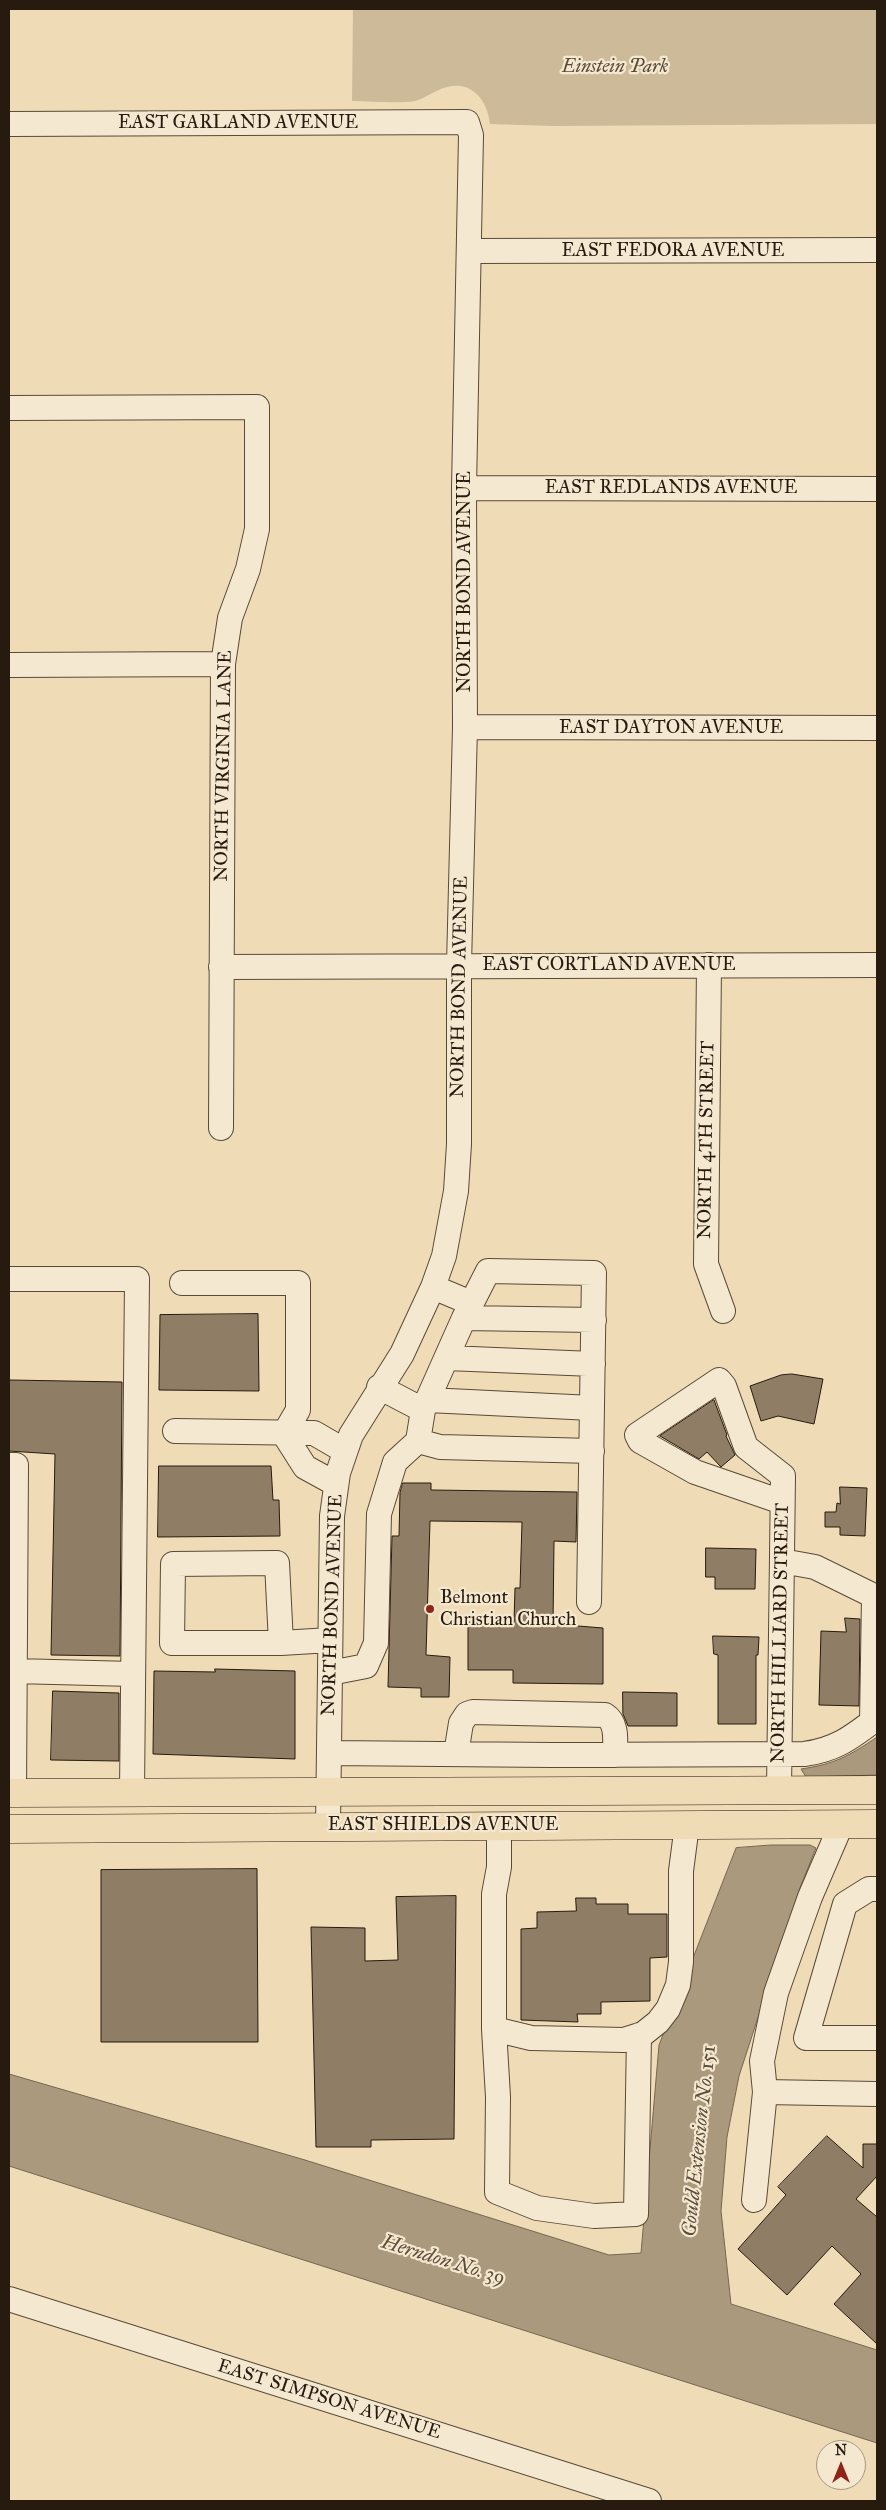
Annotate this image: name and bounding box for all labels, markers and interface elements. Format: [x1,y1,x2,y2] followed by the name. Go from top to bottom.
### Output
[562,56,668,78] park label: Einstein Park
[118,112,358,134] street label: EAST GARLAND AVENUE
[562,240,784,262] street label: EAST FEDORA AVENUE
[454,471,476,693] street label: NORTH BOND AVENUE
[545,477,797,499] street label: EAST REDLANDS AVENUE
[211,650,237,882] street label: NORTH VIRGINIA LANE
[559,717,783,739] street label: EAST DAYTON AVENUE
[447,876,473,1098] street label: NORTH BOND AVENUE
[482,954,736,976] street label: EAST CORTLAND AVENUE
[694,1041,720,1239] street label: NORTH 4TH STREET
[318,1494,348,1716] street label: NORTH BOND AVENUE
[767,1503,795,1763] street label: NORTH HILLIARD STREET
[440,1587,576,1631] place label: Belmont Christian Church
[424,1603,436,1615] marker: Belmont Christian Church
[328,1814,558,1836] street label: EAST SHIELDS AVENUE
[678,2044,722,2238] water label: Gould Extension No. 151
[378,2231,508,2291] water label: Herndon No. 39
[215,2355,443,2445] street label: EAST SIMPSON AVENUE
[816,2440,866,2490] north arrow
[835,2442,847,2459] text: N

